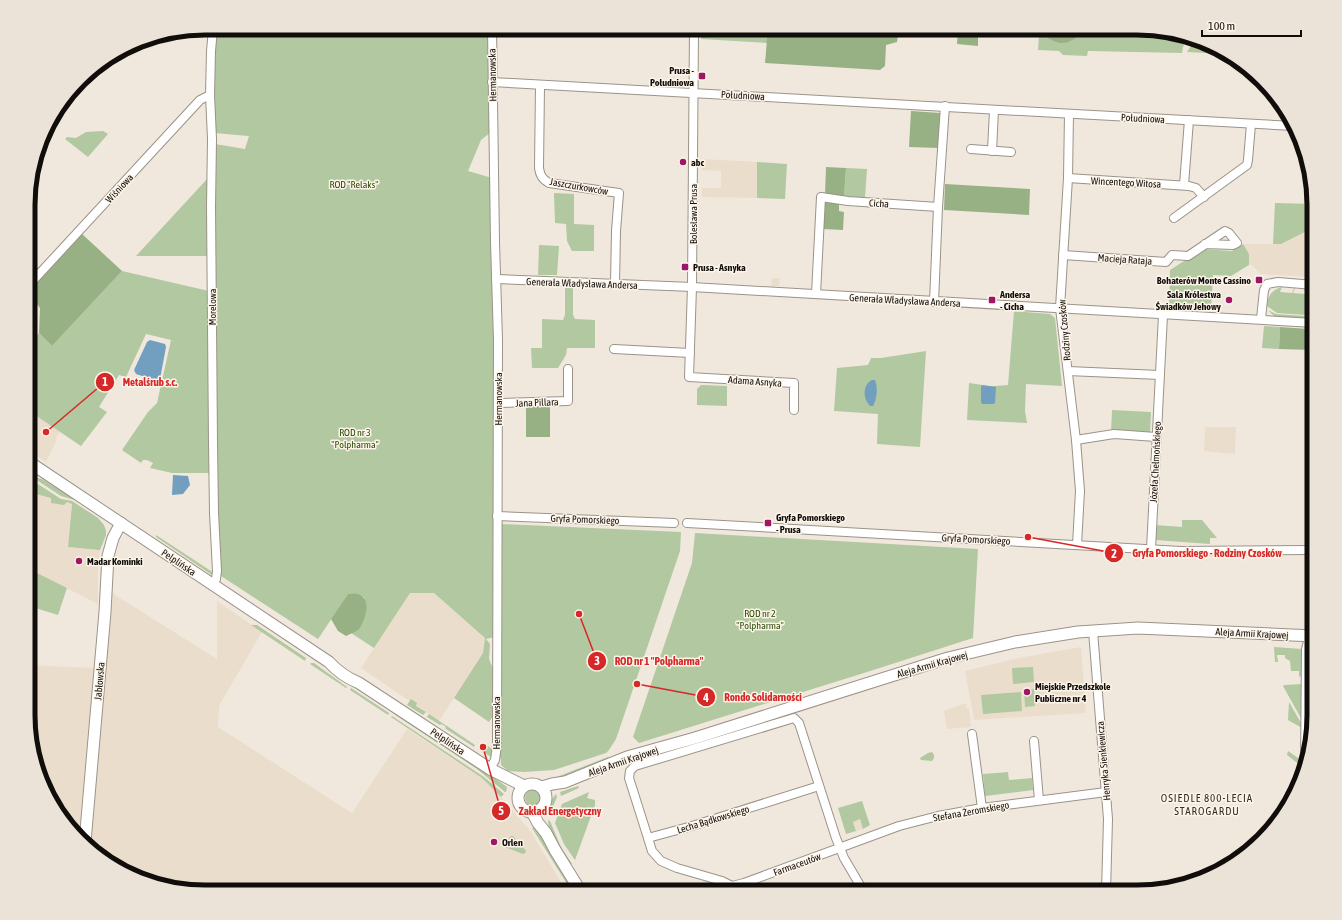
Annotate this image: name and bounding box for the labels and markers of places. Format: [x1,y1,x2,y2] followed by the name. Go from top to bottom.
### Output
[650,65,694,88] place label: Prusa - Południowa
[697,71,707,81] marker: Prusa - Południowa
[678,157,688,167] marker: abc
[691,157,704,168] place label: abc
[680,262,690,272] marker: Prusa - Asnyka
[693,262,746,273] place label: Prusa - Asnyka
[1157,275,1251,286] place label: Bohaterów Monte Cassino
[1254,275,1264,285] marker: Bohaterów Monte Cassino
[999,289,1031,312] place label: Andersa - Cicha
[1156,289,1222,312] place label: Sala Królestwa Świadków Jehowy
[987,295,997,305] marker: Andersa - Cicha
[1224,295,1234,305] marker: Sala Królestwa Świadków Jehowy
[95,371,185,394] callout: Metalśrub s.c.
[776,512,845,535] place label: Gryfa Pomorskiego - Prusa
[763,518,773,528] marker: Gryfa Pomorskiego - Prusa
[1104,542,1289,565] callout: Gryfa Pomorskiego - Rodziny Czosków
[74,556,84,566] marker: Madar Kominki
[87,556,142,567] place label: Madar Kominki
[587,650,711,673] callout: ROD nr 1 "Polpharma"
[1035,681,1111,704] place label: Miejskie Przedszkole Publiczne nr 4
[696,686,810,709] callout: Rondo Solidarności
[1022,687,1032,697] marker: Miejskie Przedszkole Publiczne nr 4
[491,800,609,823] callout: Zakład Energetyczny
[489,837,499,847] marker: Orlen
[502,837,523,848] place label: Orlen

